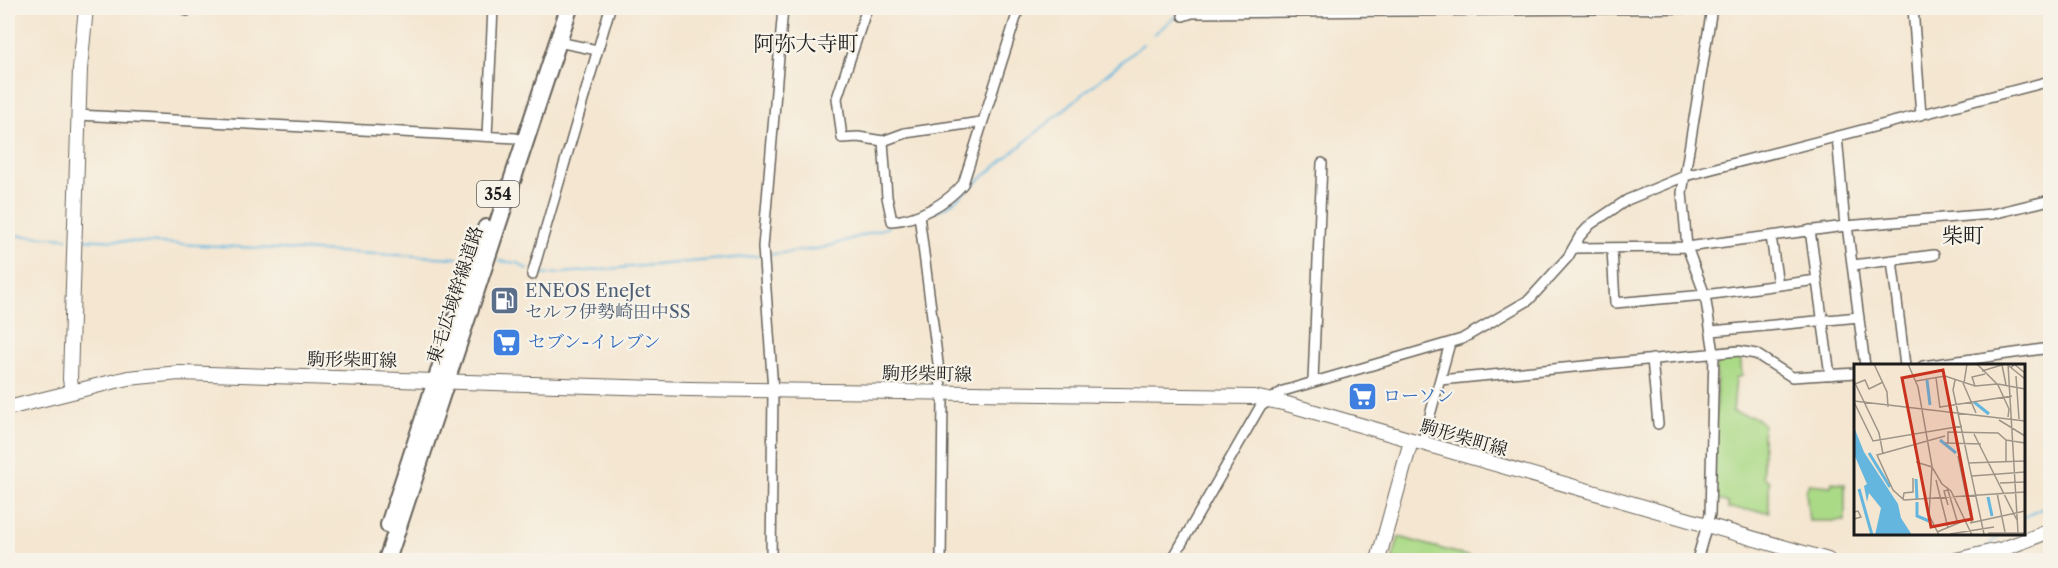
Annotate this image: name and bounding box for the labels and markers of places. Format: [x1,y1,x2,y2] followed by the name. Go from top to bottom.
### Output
[525,280,691,323] place label: ENEOS EneJet セルフ伊勢崎田中SS
[488,285,520,317] fuel station icon: ENEOS EneJet セルフ伊勢崎田中SS
[491,326,523,358] supermarket icon: セブン-イレブン
[528,331,661,353] place label: セブン-イレブン
[1346,380,1378,412] supermarket icon: ローソン
[1383,385,1454,407] place label: ローソン

